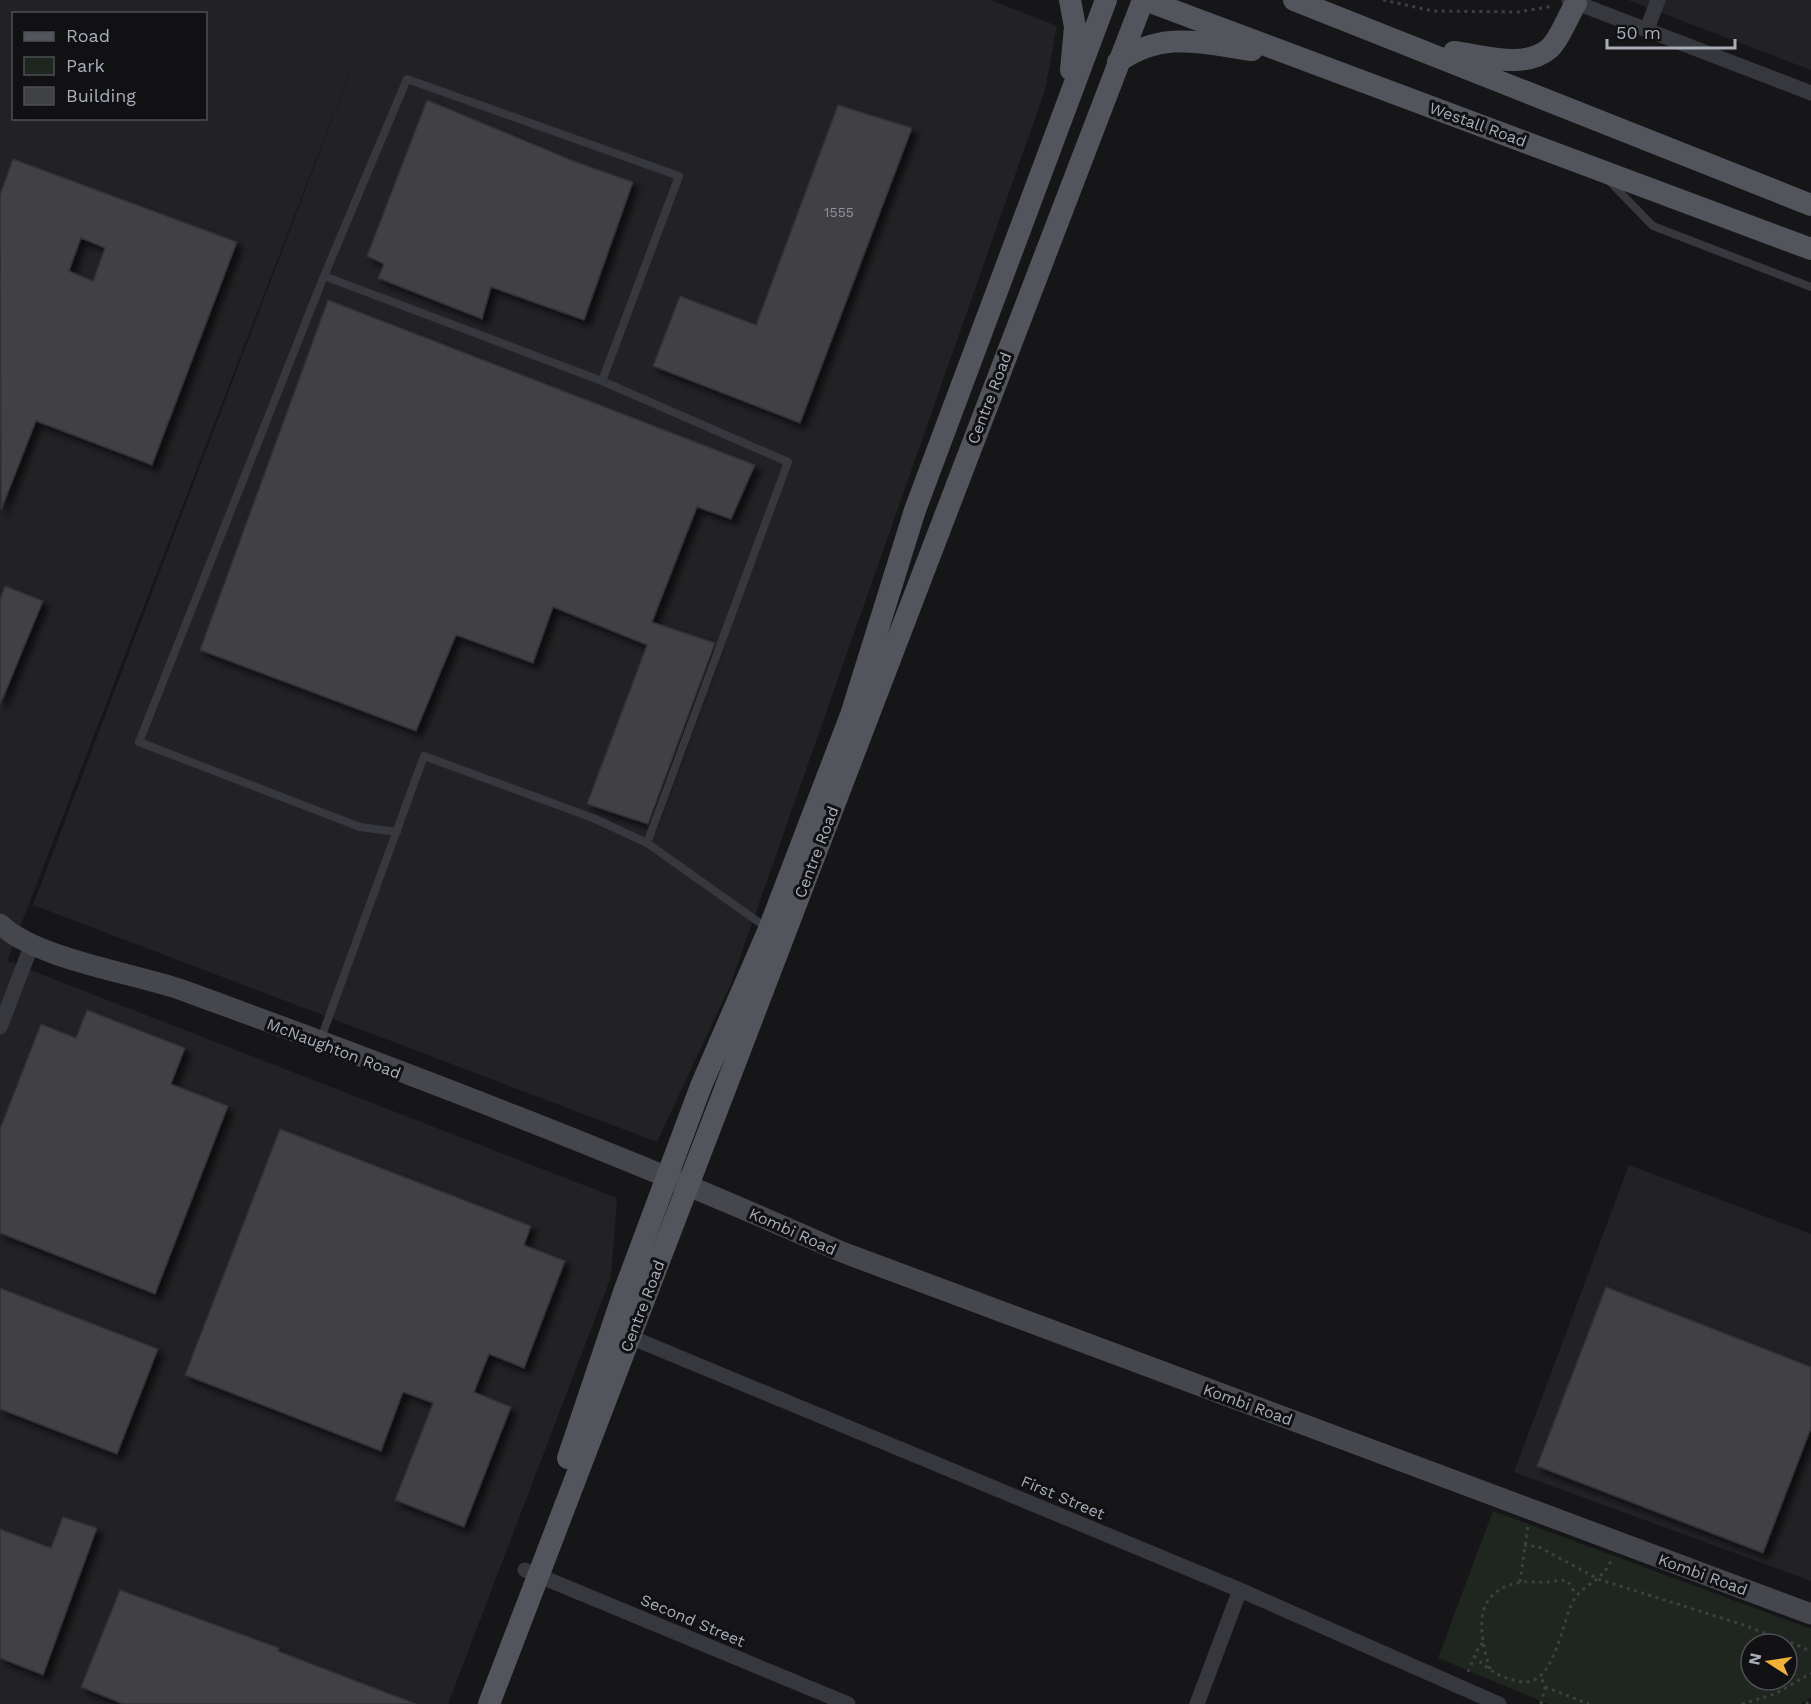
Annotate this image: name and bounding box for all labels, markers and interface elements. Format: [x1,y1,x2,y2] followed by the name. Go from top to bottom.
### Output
[12,12,207,120] legend
[1607,12,1734,50] scale bar
[1616,22,1661,43] text: 50 m
[66,25,110,46] text: Road
[66,55,105,76] text: Park
[66,85,136,106] text: Building
[1427,98,1529,151] street label: Westall Road
[824,204,854,220] house number: 1555
[963,350,1016,447] street label: Centre Road
[790,804,843,901] street label: Centre Road
[264,1014,404,1083] street label: McNaughton Road
[746,1204,839,1259] street label: Kombi Road
[616,1258,669,1355] street label: Centre Road
[1201,1380,1295,1429] street label: Kombi Road
[1018,1471,1108,1524] street label: First Street
[1656,1550,1750,1599] street label: Kombi Road
[638,1590,748,1651] street label: Second Street
[1739,1632,1799,1692] north arrow
[1744,1651,1765,1667] text: N

